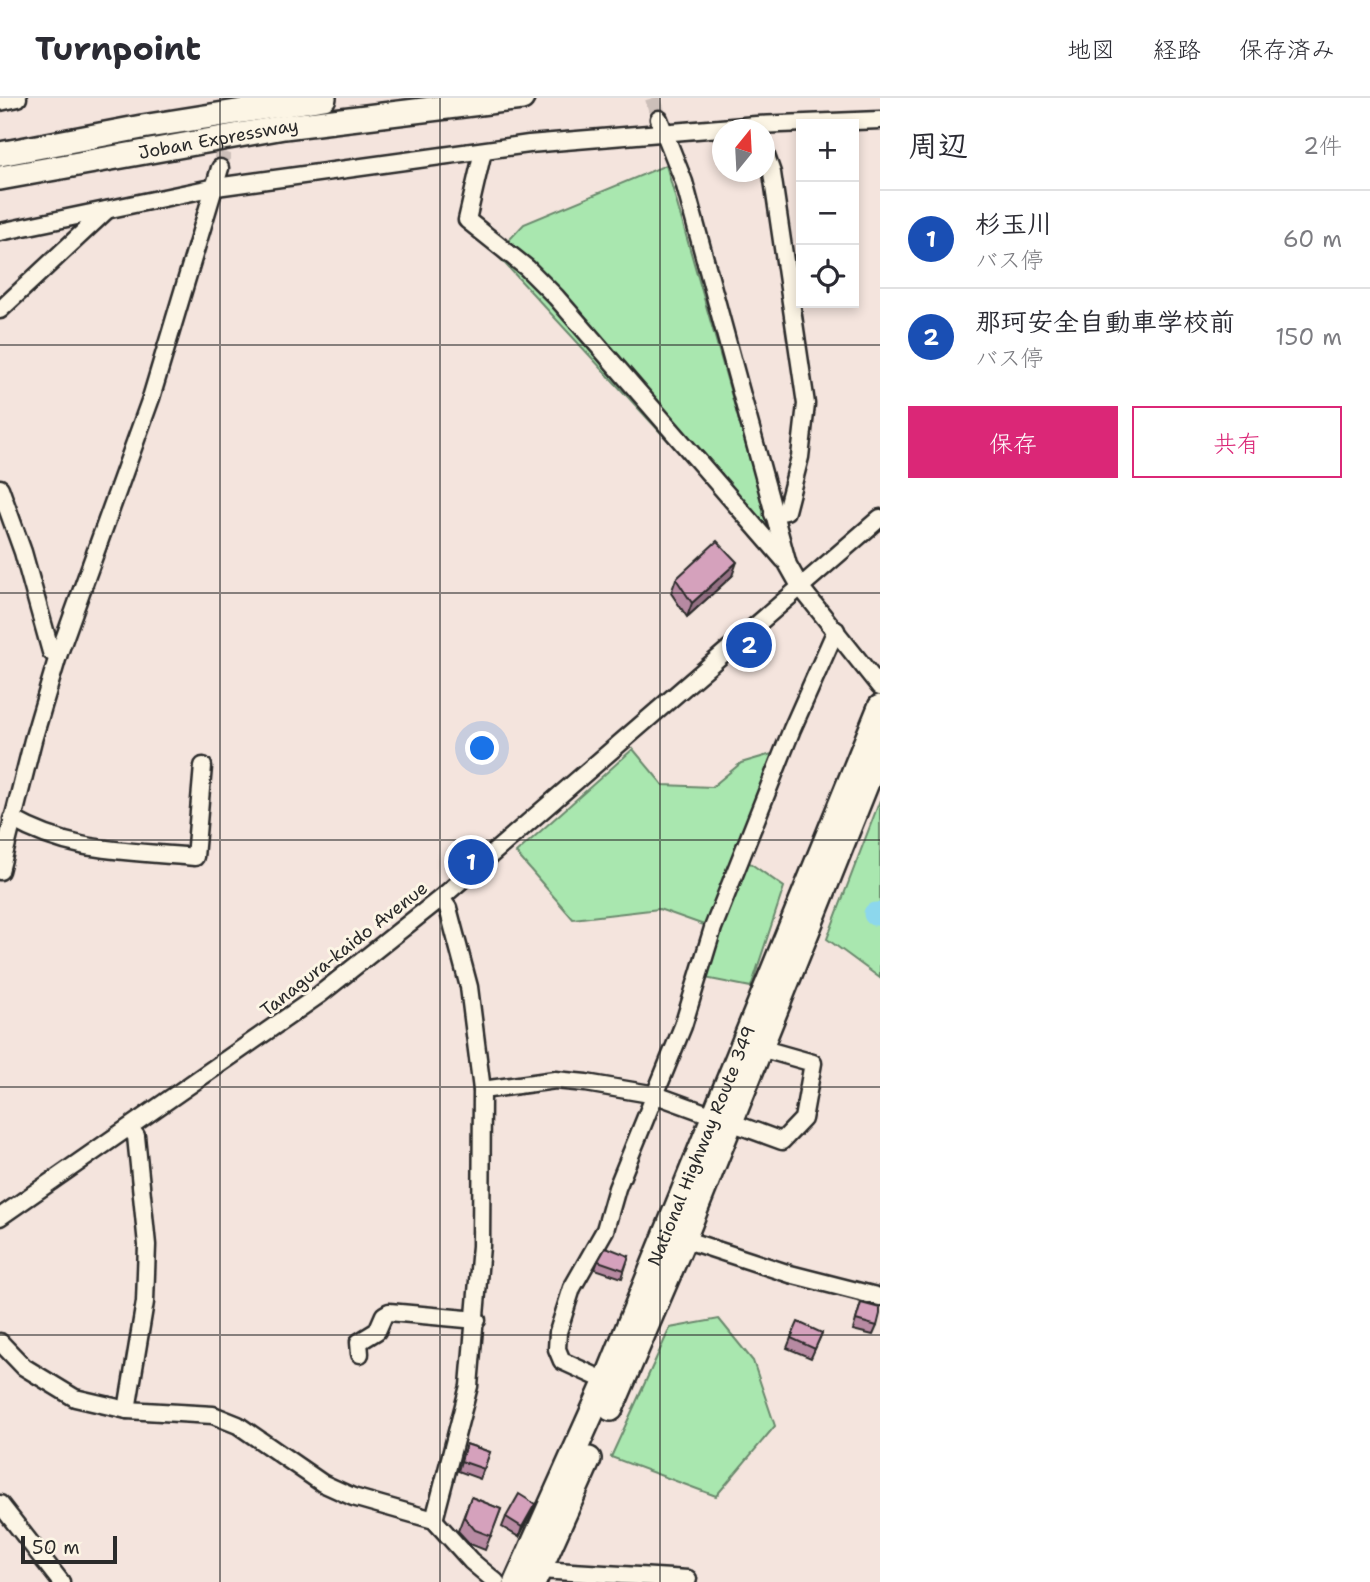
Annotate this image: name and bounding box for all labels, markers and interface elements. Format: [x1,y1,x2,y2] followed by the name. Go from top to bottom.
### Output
[35,26,201,71] text: Turnpoint
[1067,34,1115,66] text: 地図
[1153,34,1201,66] text: 経路
[1239,34,1335,66] text: 保存済み
[137,113,300,165] street label: Joban Expressway
[712,119,775,182] north arrow
[796,119,859,308] map controls
[796,119,859,182] button: +
[908,125,968,166] text: 周辺
[1303,131,1342,161] text: 2件
[796,182,859,245] button: −
[975,206,1053,241] text: 杉玉川
[926,224,936,254] text: 1
[1283,224,1342,254] text: 60 m
[796,245,859,308] button: locate
[975,245,1044,275] text: バス停
[975,304,1235,339] text: 那珂安全自動車学校前
[923,322,939,352] text: 2
[1275,322,1342,352] text: 150 m
[975,343,1044,373] text: バス停
[908,406,1118,478] button: 保存
[1132,406,1342,478] button: 共有
[726,619,772,671] pin: 2
[465,731,499,765] your location
[448,836,494,888] pin: 1
[255,876,433,1022] street label: Tanagura-kaido Avenue
[642,1022,761,1269] street label: National Highway Route 349
[21,1533,117,1565] scale bar
[32,1535,80,1560] text: 50 m

